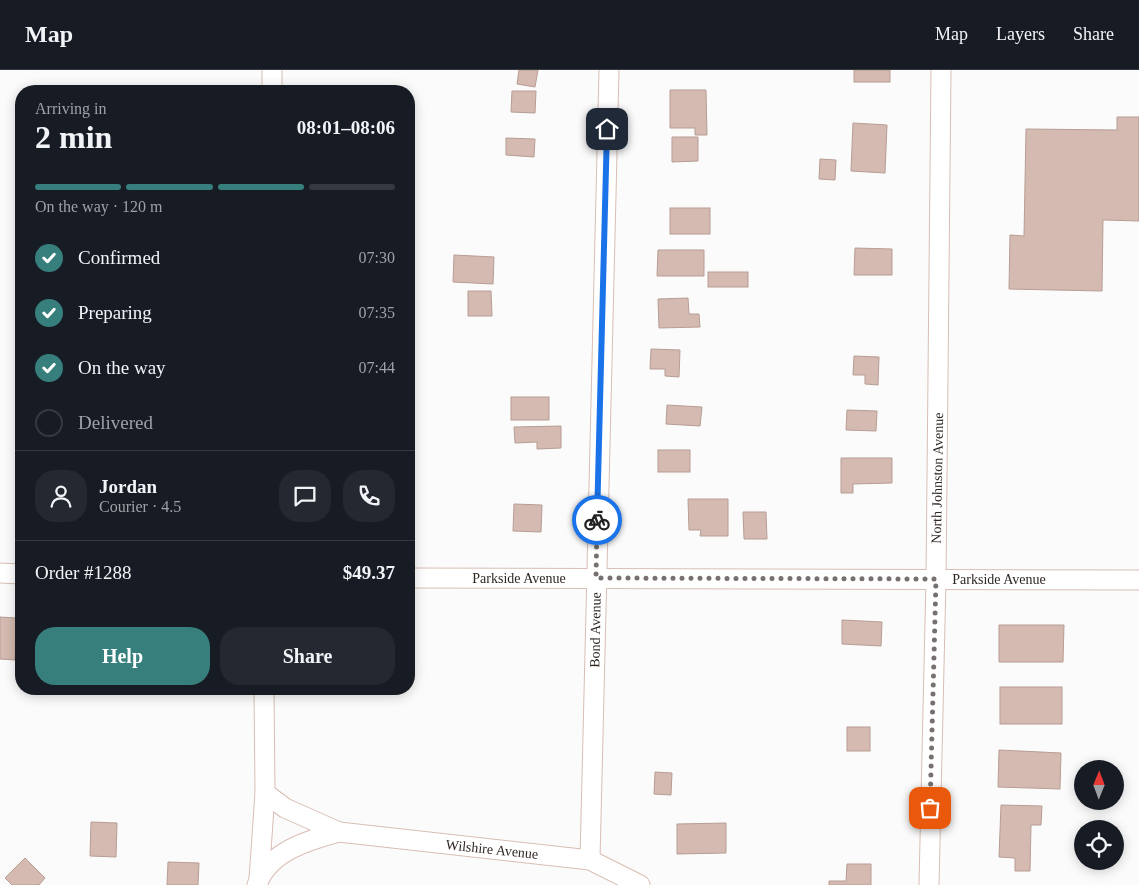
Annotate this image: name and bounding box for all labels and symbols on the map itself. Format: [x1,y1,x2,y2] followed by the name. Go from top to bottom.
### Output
[586,108,628,150] pin
[929,412,946,544] street label: North Johnston Avenue
[572,495,622,545] courier
[472,571,566,586] street label: Parkside Avenue
[952,572,1046,587] street label: Parkside Avenue
[587,592,604,668] street label: Bond Avenue
[1074,760,1124,810] north arrow
[909,787,951,829] pin
[445,837,539,862] street label: Wilshire Avenue

